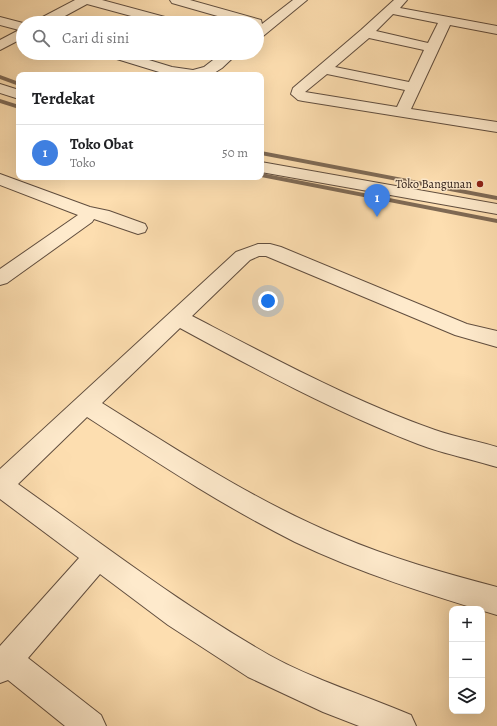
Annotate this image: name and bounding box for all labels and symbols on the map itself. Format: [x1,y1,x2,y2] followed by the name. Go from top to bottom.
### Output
[396,176,472,192] place label: Toko Bangunan
[475,179,485,189] marker: Toko Bangunan
[364,184,390,217] pin: 1
[258,291,278,311] your location

